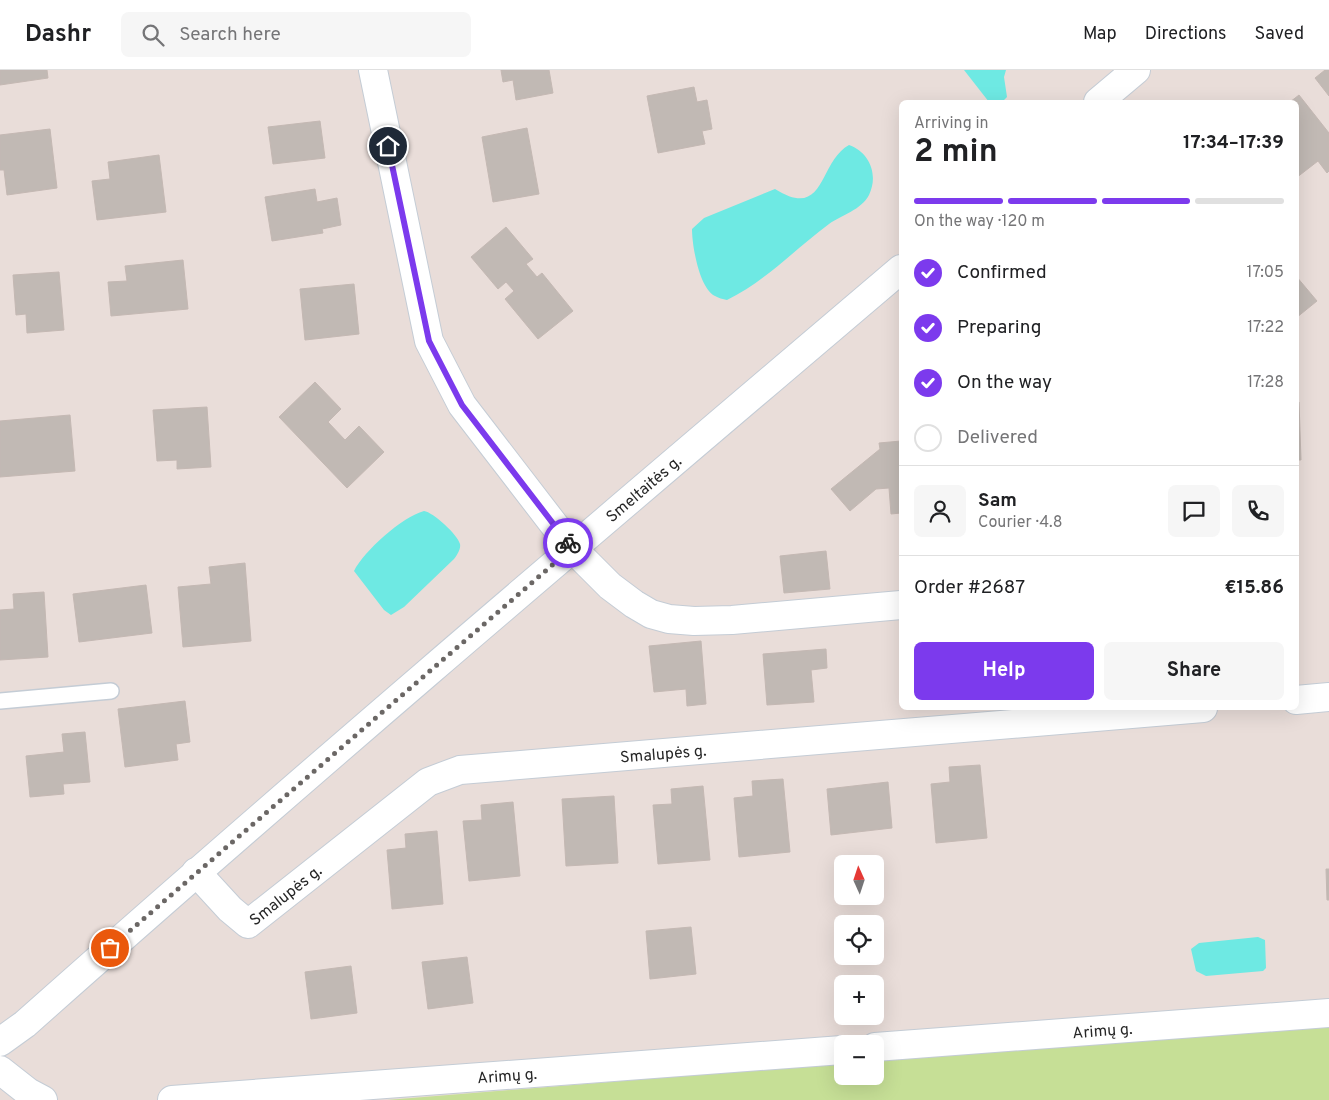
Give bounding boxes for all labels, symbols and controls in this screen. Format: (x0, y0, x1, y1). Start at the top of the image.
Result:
search box (121, 12, 471, 57)
text: Dashr (25, 20, 91, 50)
icon: search (139, 21, 167, 49)
text: Search here (179, 23, 281, 47)
text: Map (1083, 23, 1117, 46)
text: Directions (1145, 23, 1227, 46)
text: Saved (1255, 23, 1304, 46)
text: Arriving in (914, 114, 989, 134)
pin (367, 125, 409, 167)
text: 17:34–17:39 (1183, 131, 1284, 155)
icon: home (374, 132, 402, 160)
text: 2 min (914, 133, 998, 173)
text: On the way · 120 m (914, 212, 1045, 232)
icon: check (914, 259, 942, 287)
text: Confirmed (957, 261, 1047, 285)
text: 17:05 (1247, 263, 1284, 283)
icon: check (914, 314, 942, 342)
text: Preparing (957, 316, 1041, 340)
text: 17:22 (1247, 318, 1284, 338)
icon: check (914, 369, 942, 397)
text: On the way (957, 371, 1052, 395)
text: 17:28 (1247, 373, 1284, 393)
text: Delivered (957, 426, 1038, 450)
street label: Smeltaitės g. (603, 452, 686, 527)
button: person (914, 485, 966, 537)
button: chat (1168, 485, 1220, 537)
button: phone (1232, 485, 1284, 537)
text: Sam (978, 489, 1017, 513)
text: Courier · 4.8 (978, 513, 1062, 533)
courier (543, 518, 593, 568)
icon: bike (554, 529, 582, 557)
text: Order #2687 (914, 576, 1025, 600)
text: €15.86 (1224, 576, 1284, 600)
button: Help (914, 642, 1094, 700)
button: Share (1104, 642, 1284, 700)
street label: Smalupės g. (619, 741, 707, 769)
north arrow (834, 855, 884, 905)
map controls (834, 855, 884, 1085)
street label: Smalupės g. (246, 862, 327, 931)
button: locate (834, 915, 884, 965)
pin (89, 927, 131, 969)
icon: bag (96, 934, 124, 962)
button: + (834, 975, 884, 1025)
street label: Arimų g. (1072, 1020, 1133, 1044)
button: − (834, 1035, 884, 1085)
street label: Arimų g. (477, 1065, 538, 1089)

